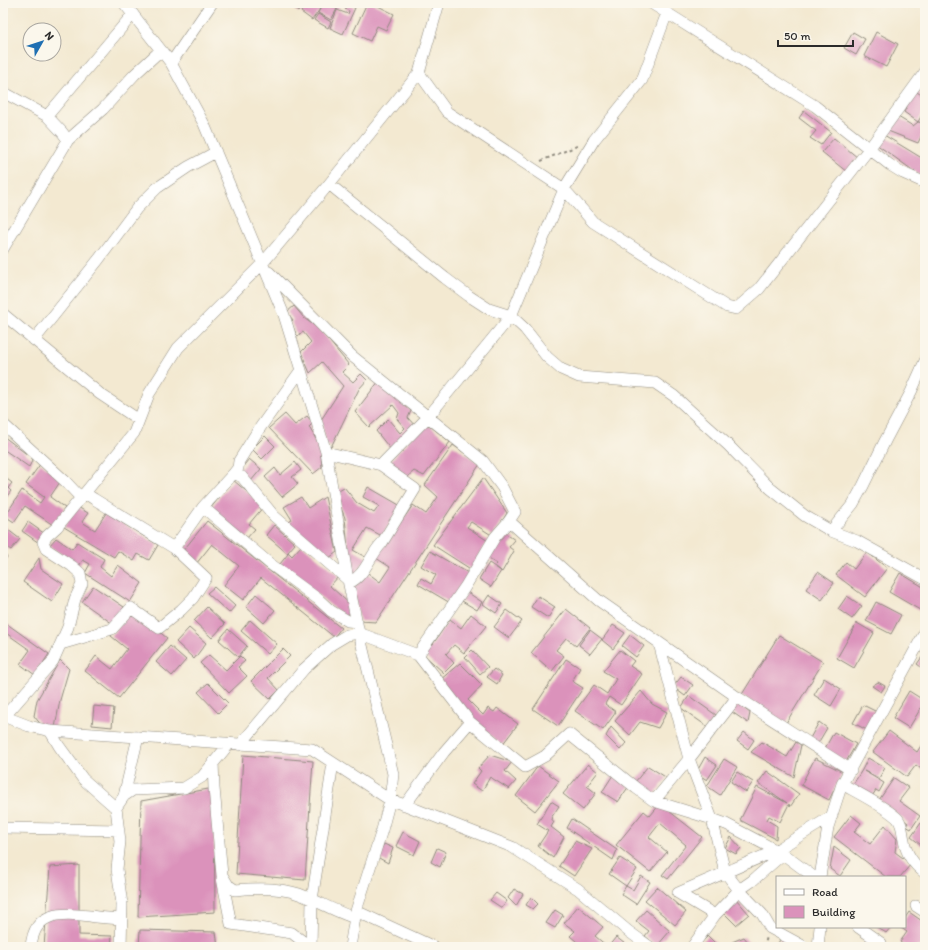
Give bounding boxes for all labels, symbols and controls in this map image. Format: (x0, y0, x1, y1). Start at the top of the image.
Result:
north arrow (22, 22, 62, 62)
scale bar (778, 22, 853, 48)
text: N (42, 29, 57, 43)
text: 50 m (784, 29, 810, 43)
legend (776, 876, 906, 928)
text: Road (812, 885, 838, 899)
text: Building (812, 905, 856, 919)

